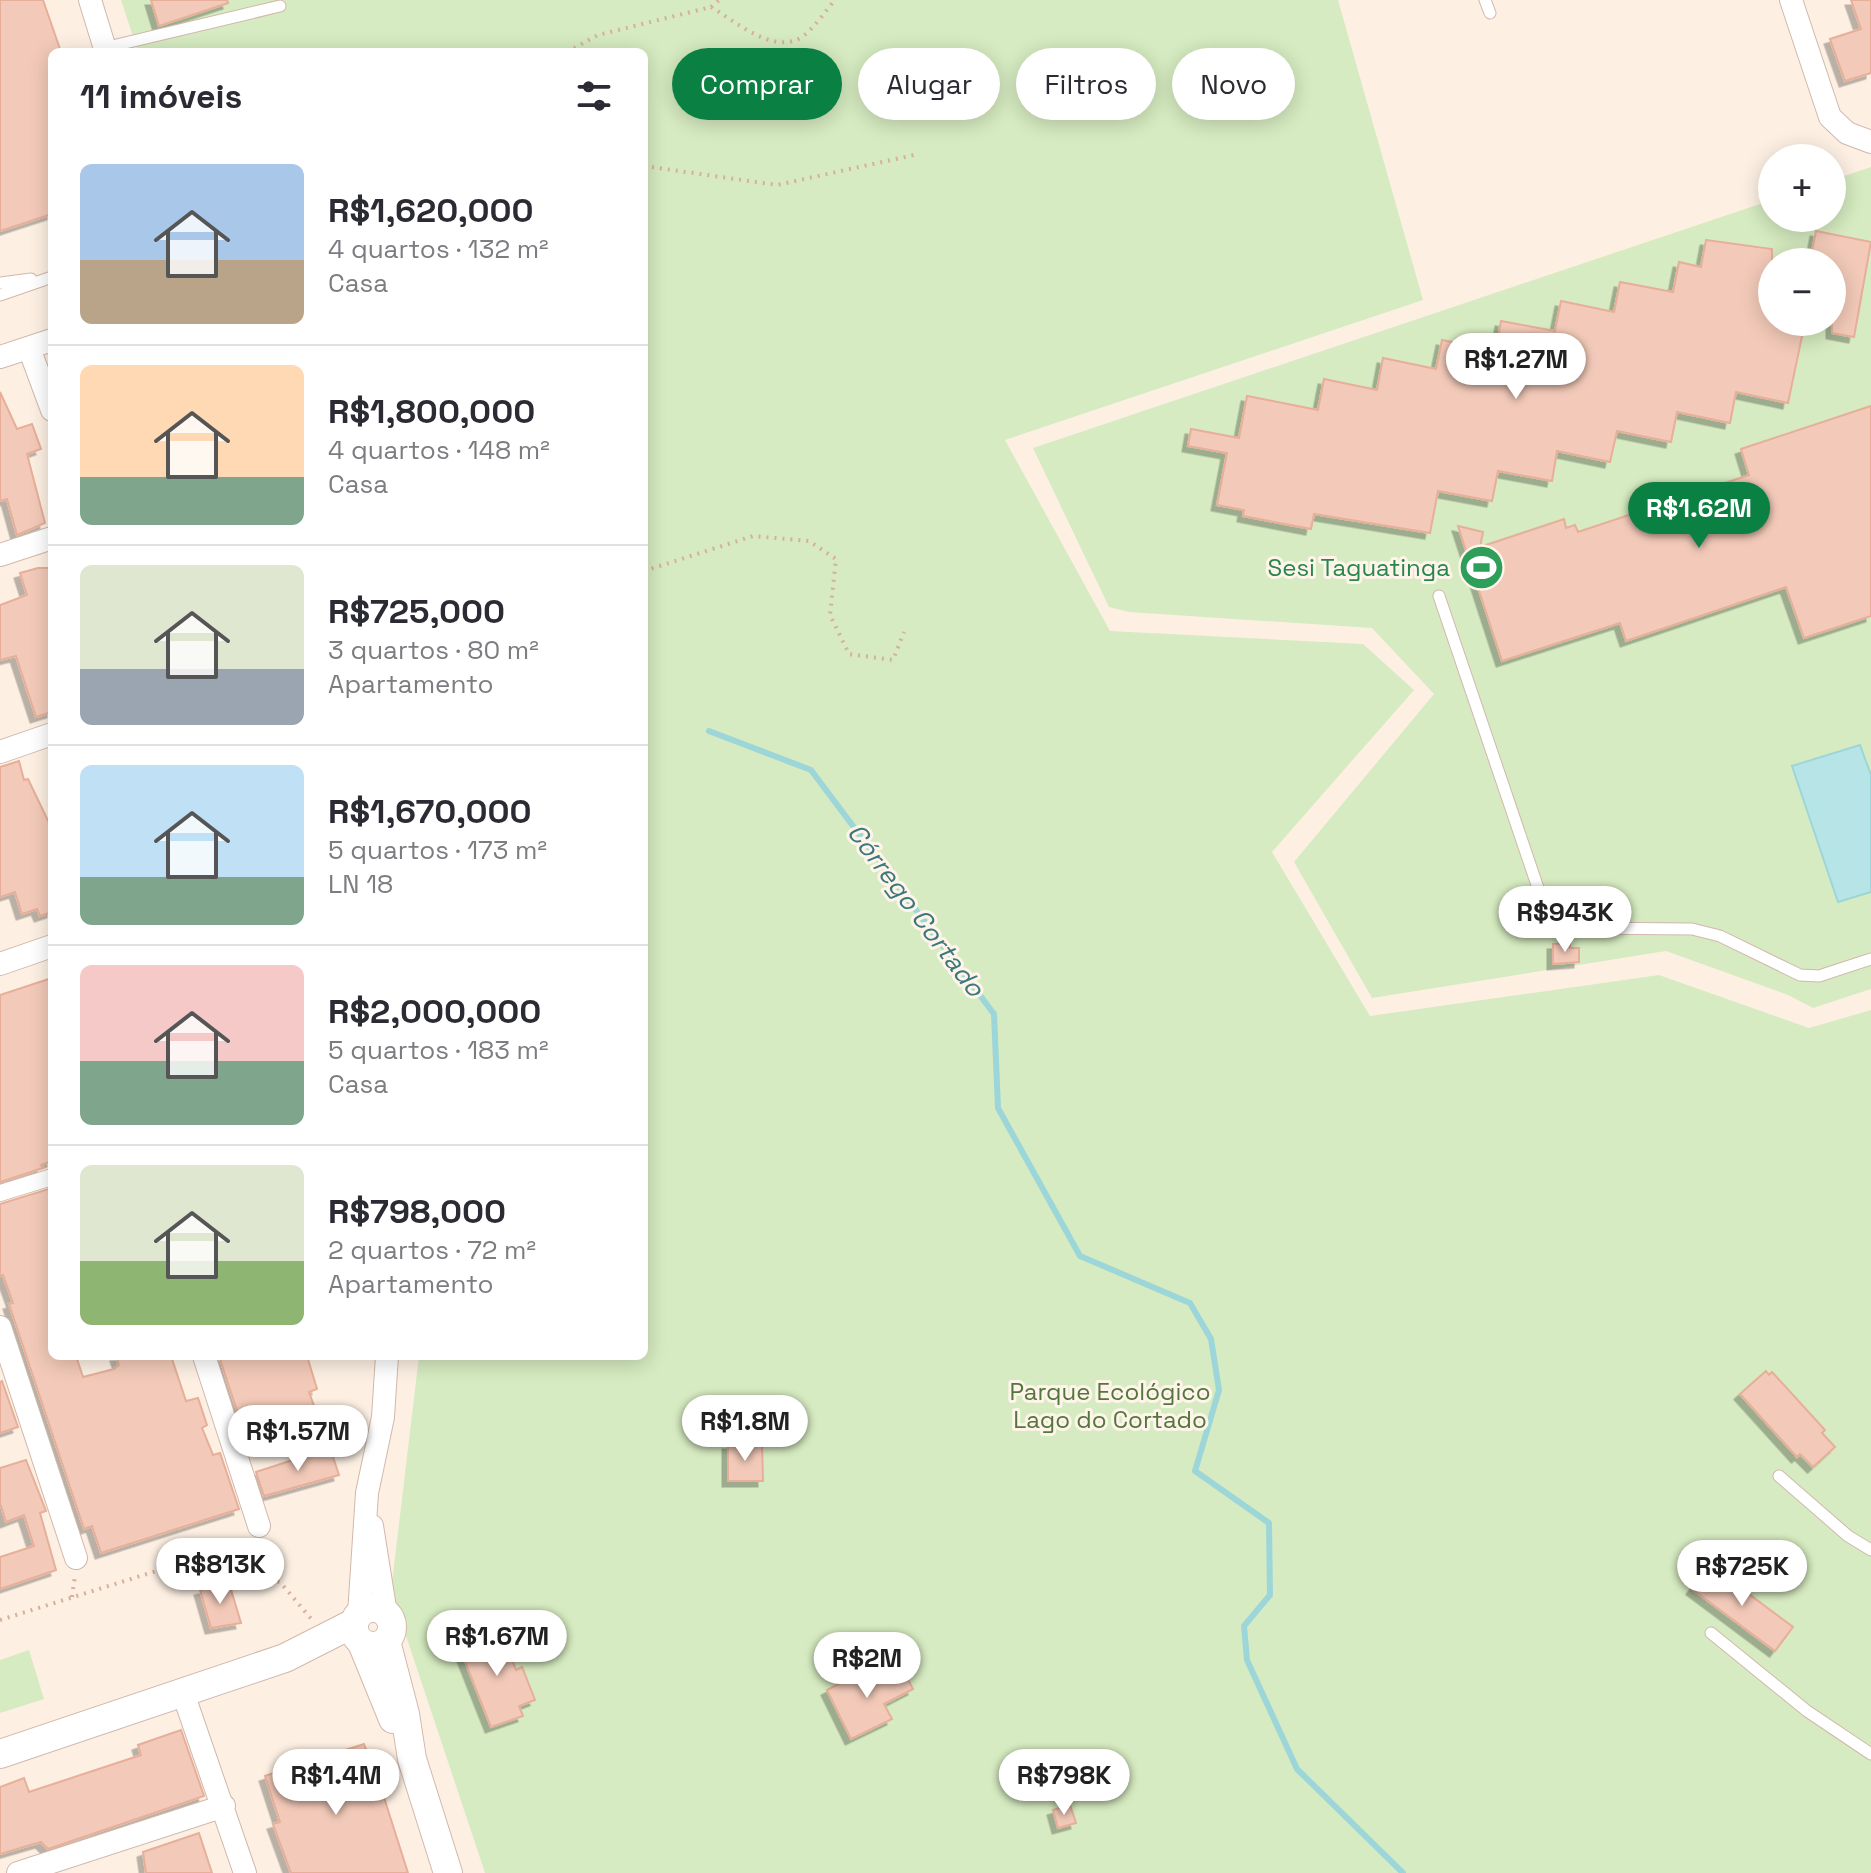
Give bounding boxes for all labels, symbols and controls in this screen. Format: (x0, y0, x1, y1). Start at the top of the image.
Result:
chip: Comprar (672, 48, 842, 120)
chip: Alugar (858, 48, 1000, 120)
chip: Filtros (1016, 48, 1156, 120)
chip: Novo (1172, 48, 1295, 120)
icon: filters (572, 74, 616, 118)
text: 11 imóveis (80, 75, 242, 118)
map controls (1758, 144, 1846, 336)
button: + (1758, 144, 1846, 232)
text: R$1,620,000 (328, 189, 534, 232)
icon: home (144, 196, 240, 292)
text: 4 quartos · 132 m² (328, 232, 549, 266)
button: − (1758, 248, 1846, 336)
text: Casa (328, 266, 388, 300)
pin: R$1.27M (1442, 333, 1590, 401)
text: R$1.27M (1464, 342, 1568, 376)
text: R$1,800,000 (328, 390, 535, 433)
icon: home (144, 397, 240, 493)
text: 4 quartos · 148 m² (328, 433, 550, 467)
text: Casa (328, 467, 388, 501)
pin: R$1.62M (1625, 482, 1773, 550)
text: R$1.62M (1646, 491, 1752, 525)
sports icon: Sesi Taguatinga (1457, 544, 1505, 592)
place label: Sesi Taguatinga (1268, 552, 1450, 583)
text: R$725,000 (328, 590, 505, 633)
icon: home (144, 597, 240, 693)
text: 3 quartos · 80 m² (328, 633, 539, 667)
text: Apartamento (328, 667, 494, 701)
text: R$1,670,000 (328, 790, 532, 833)
icon: home (144, 797, 240, 893)
water label: Córrego Cortado (840, 816, 993, 1004)
text: 5 quartos · 173 m² (328, 833, 547, 867)
text: LN 18 (328, 867, 393, 901)
pin: R$943K (1500, 886, 1630, 954)
text: R$943K (1517, 895, 1613, 929)
text: R$2,000,000 (328, 990, 541, 1033)
icon: home (144, 997, 240, 1093)
text: 5 quartos · 183 m² (328, 1033, 548, 1067)
text: Casa (328, 1067, 388, 1101)
text: R$798,000 (328, 1190, 506, 1233)
icon: home (144, 1197, 240, 1293)
text: 2 quartos · 72 m² (328, 1233, 536, 1267)
text: Apartamento (328, 1267, 494, 1301)
park label: Parque Ecológico Lago do Cortado (1010, 1376, 1210, 1435)
pin: R$1.8M (680, 1395, 810, 1463)
text: R$1.8M (700, 1404, 790, 1438)
pin: R$1.57M (224, 1405, 372, 1473)
text: R$1.57M (246, 1414, 350, 1448)
pin: R$813K (155, 1538, 285, 1606)
pin: R$725K (1677, 1540, 1807, 1608)
text: R$813K (174, 1547, 266, 1581)
text: R$725K (1695, 1549, 1789, 1583)
pin: R$1.67M (423, 1610, 571, 1678)
text: R$1.67M (445, 1619, 549, 1653)
pin: R$2M (820, 1632, 914, 1700)
text: R$2M (832, 1641, 902, 1675)
pin: R$1.4M (271, 1749, 401, 1817)
pin: R$798K (999, 1749, 1129, 1817)
text: R$1.4M (290, 1758, 382, 1792)
text: R$798K (1017, 1758, 1111, 1792)

